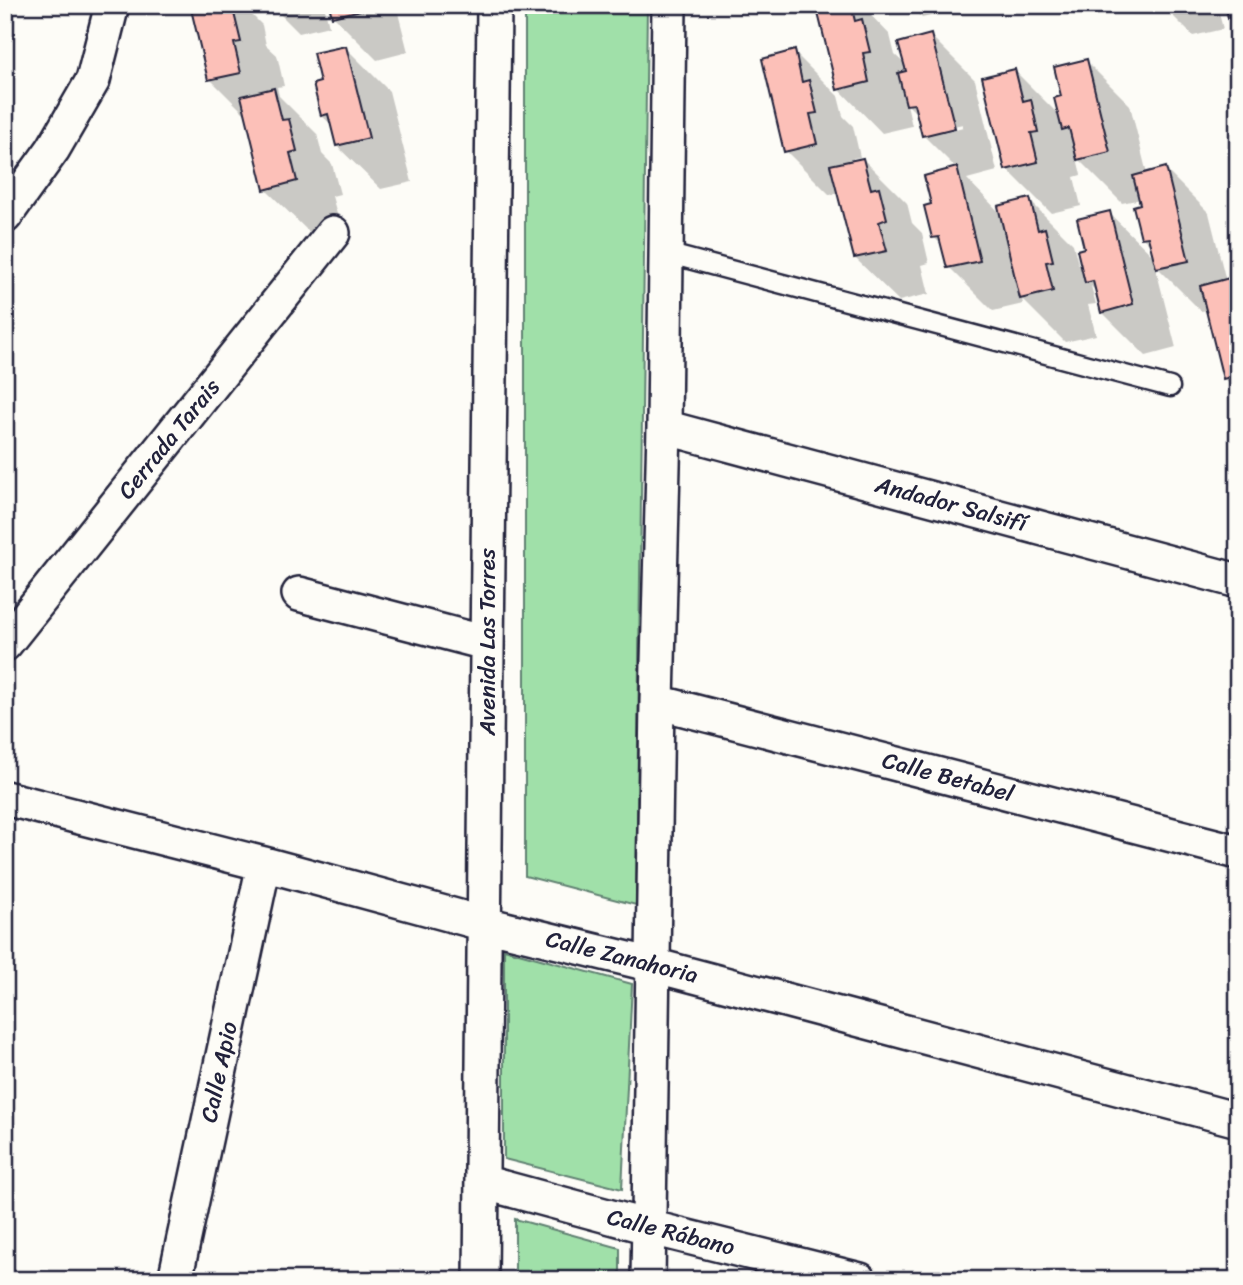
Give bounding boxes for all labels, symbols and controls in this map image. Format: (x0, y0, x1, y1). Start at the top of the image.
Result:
street label: Cerrada Tarais (107, 369, 231, 509)
street label: Andador Salsifí (870, 464, 1034, 545)
street label: Avenida Las Torres (467, 548, 508, 737)
street label: Calle Betabel (878, 740, 1019, 814)
street label: Calle Zanahoria (542, 918, 702, 996)
street label: Calle Apio (188, 1018, 250, 1126)
street label: Calle Rábano (603, 1196, 739, 1268)

